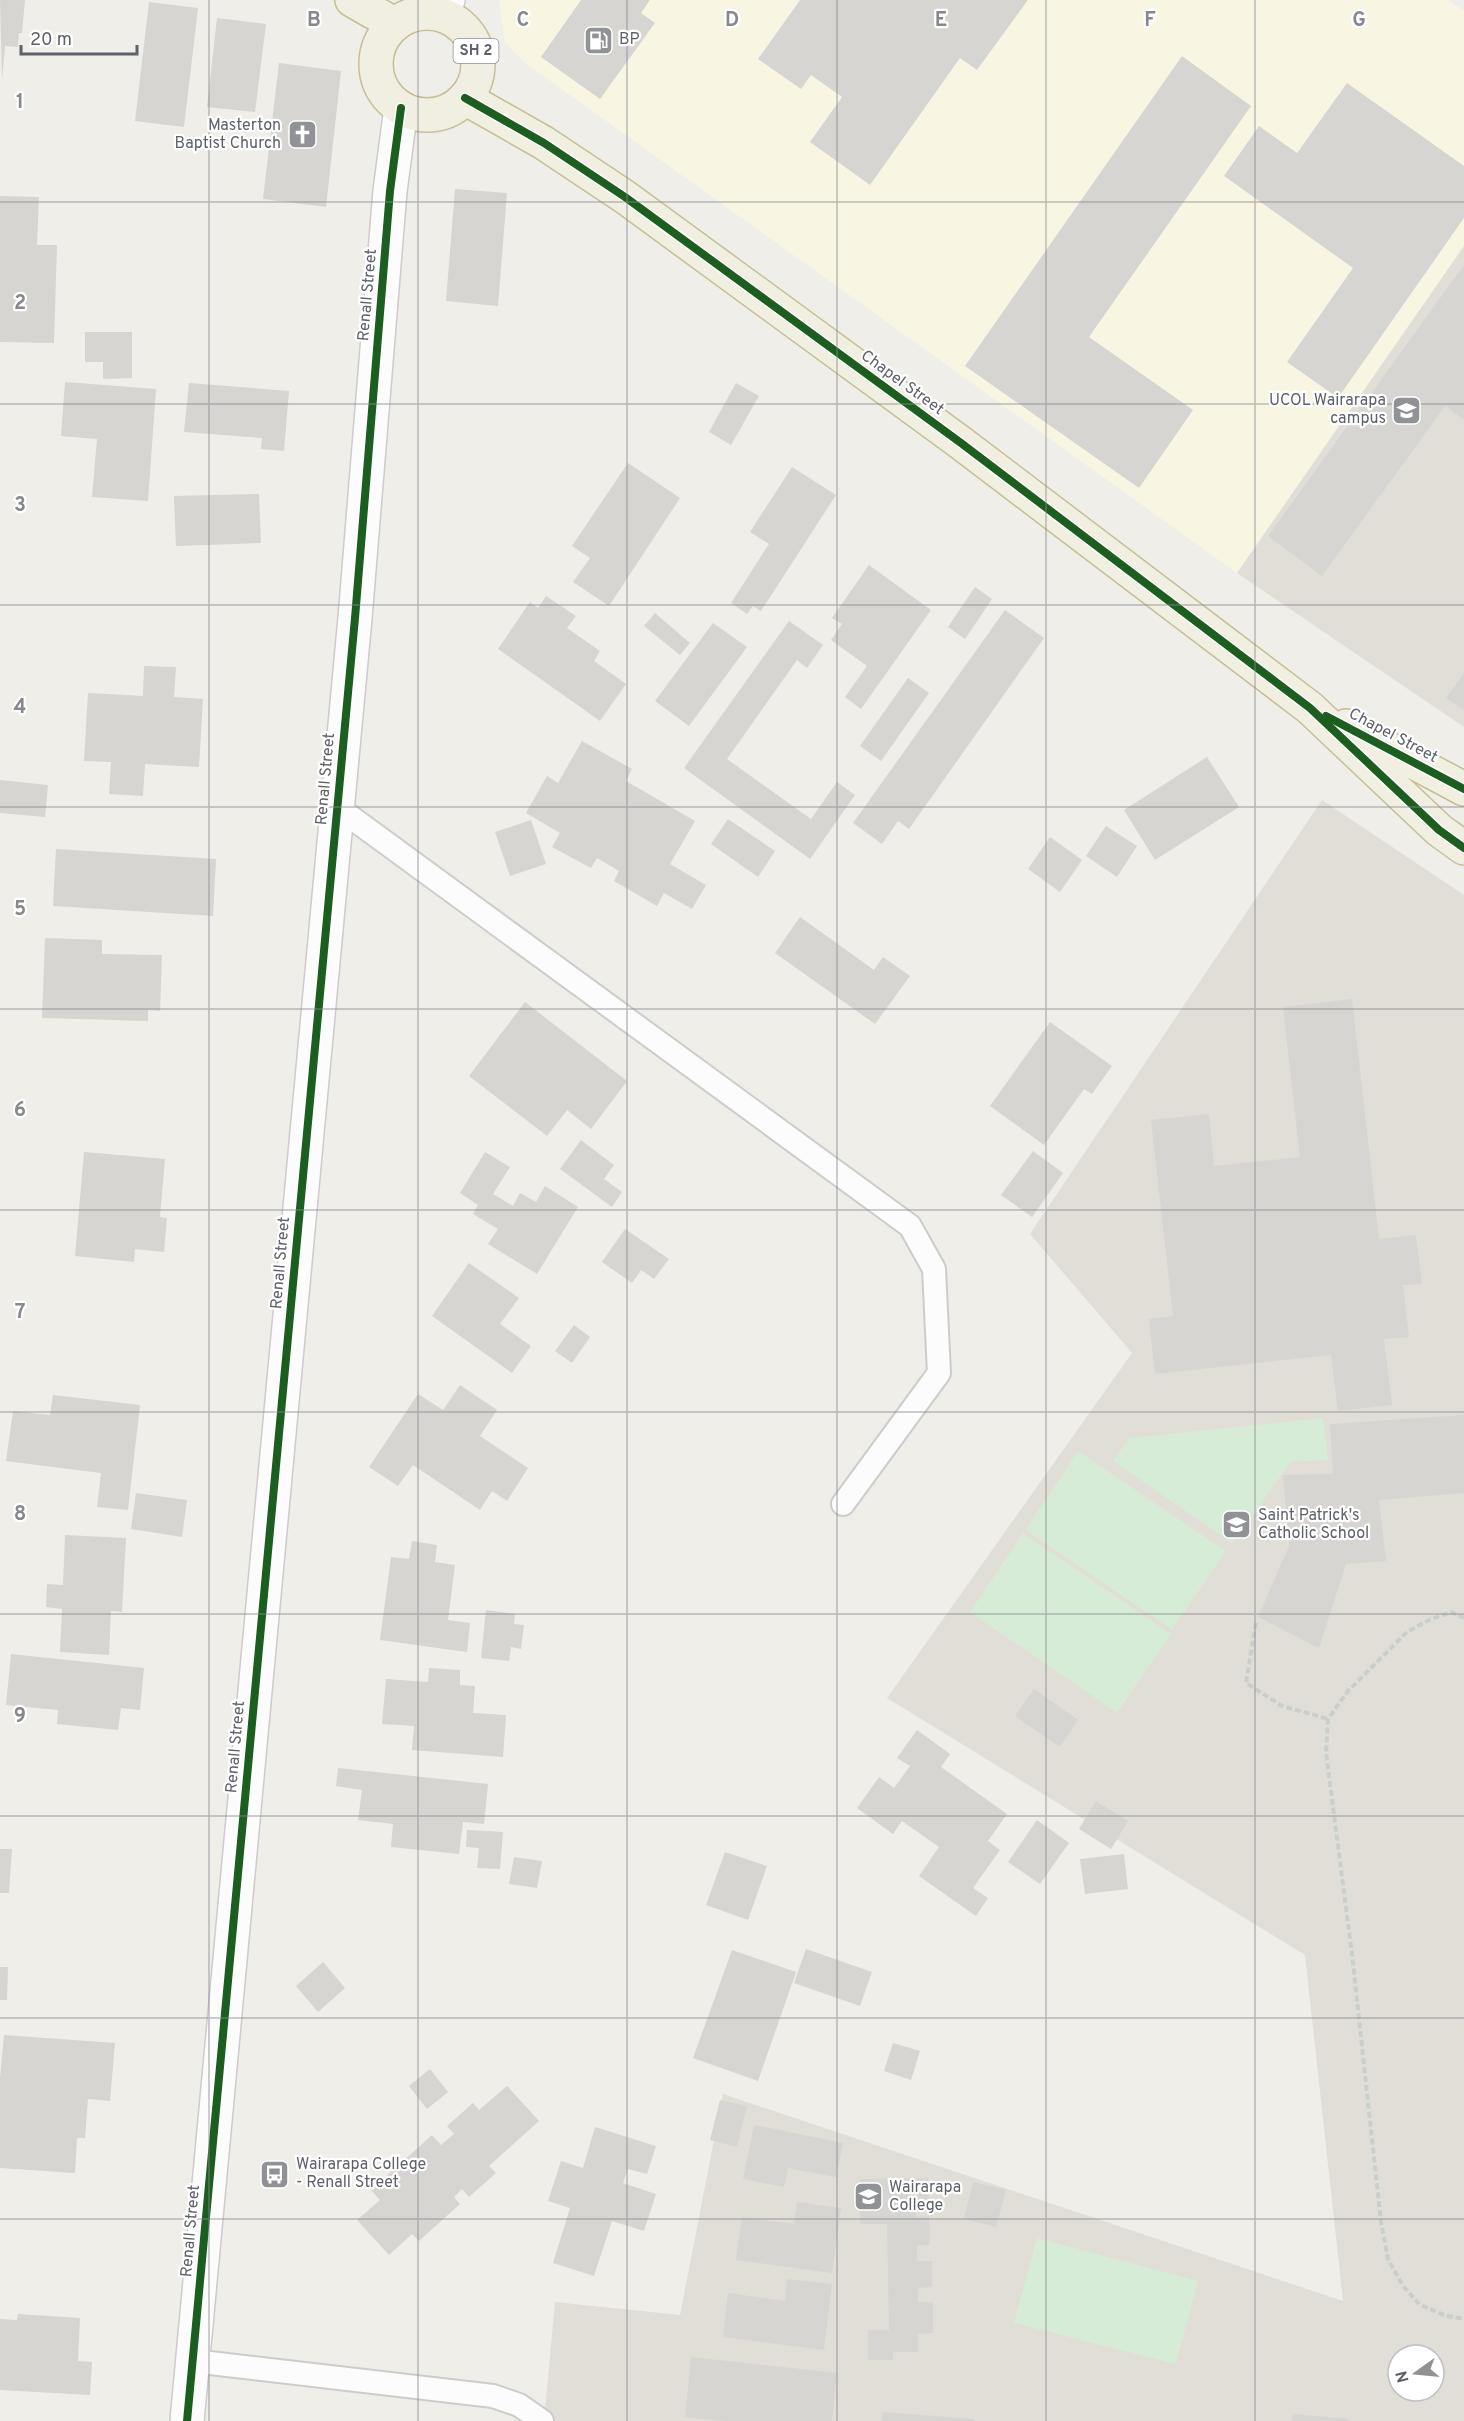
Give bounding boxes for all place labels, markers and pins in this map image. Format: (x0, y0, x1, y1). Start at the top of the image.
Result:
fuel station icon: BP (582, 24, 614, 56)
place label: BP (619, 30, 640, 50)
place label: Masterton Baptist Church (175, 116, 281, 154)
church icon: Masterton Baptist Church (286, 119, 318, 151)
place label: UCOL Wairarapa campus (1269, 391, 1386, 429)
school or university icon: UCOL Wairarapa campus (1391, 394, 1423, 426)
place label: Saint Patrick's Catholic School (1258, 1506, 1369, 1544)
school or university icon: Saint Patrick's Catholic School (1221, 1509, 1253, 1541)
place label: Wairarapa College - Renall Street (296, 2155, 426, 2193)
bus stop icon: Wairarapa College - Renall Street (259, 2158, 291, 2190)
place label: Wairarapa College (889, 2178, 961, 2216)
school or university icon: Wairarapa College (852, 2181, 884, 2213)

